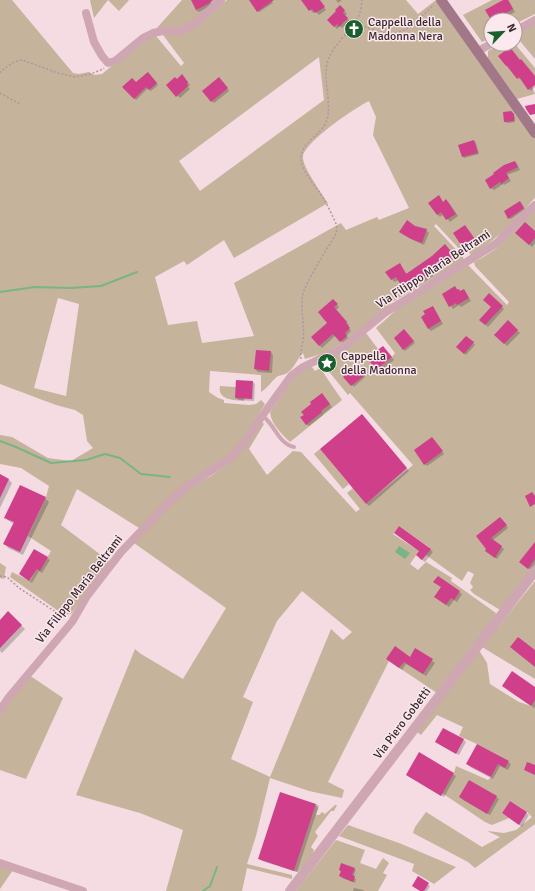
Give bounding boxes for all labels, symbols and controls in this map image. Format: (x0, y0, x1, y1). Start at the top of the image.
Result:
north arrow (483, 12, 523, 52)
place label: Cappella della Madonna Nera (368, 15, 443, 44)
church icon: Cappella della Madonna Nera (343, 18, 365, 40)
text: N (504, 22, 519, 34)
street label: Via Filippo Maria Beltrami (373, 227, 493, 312)
place label: Cappella della Madonna (341, 349, 417, 378)
place icon: Cappella della Madonna (316, 352, 338, 374)
street label: Via Filippo Maria Beltrami (33, 532, 126, 646)
street label: Via Piero Gobetti (371, 684, 434, 762)

